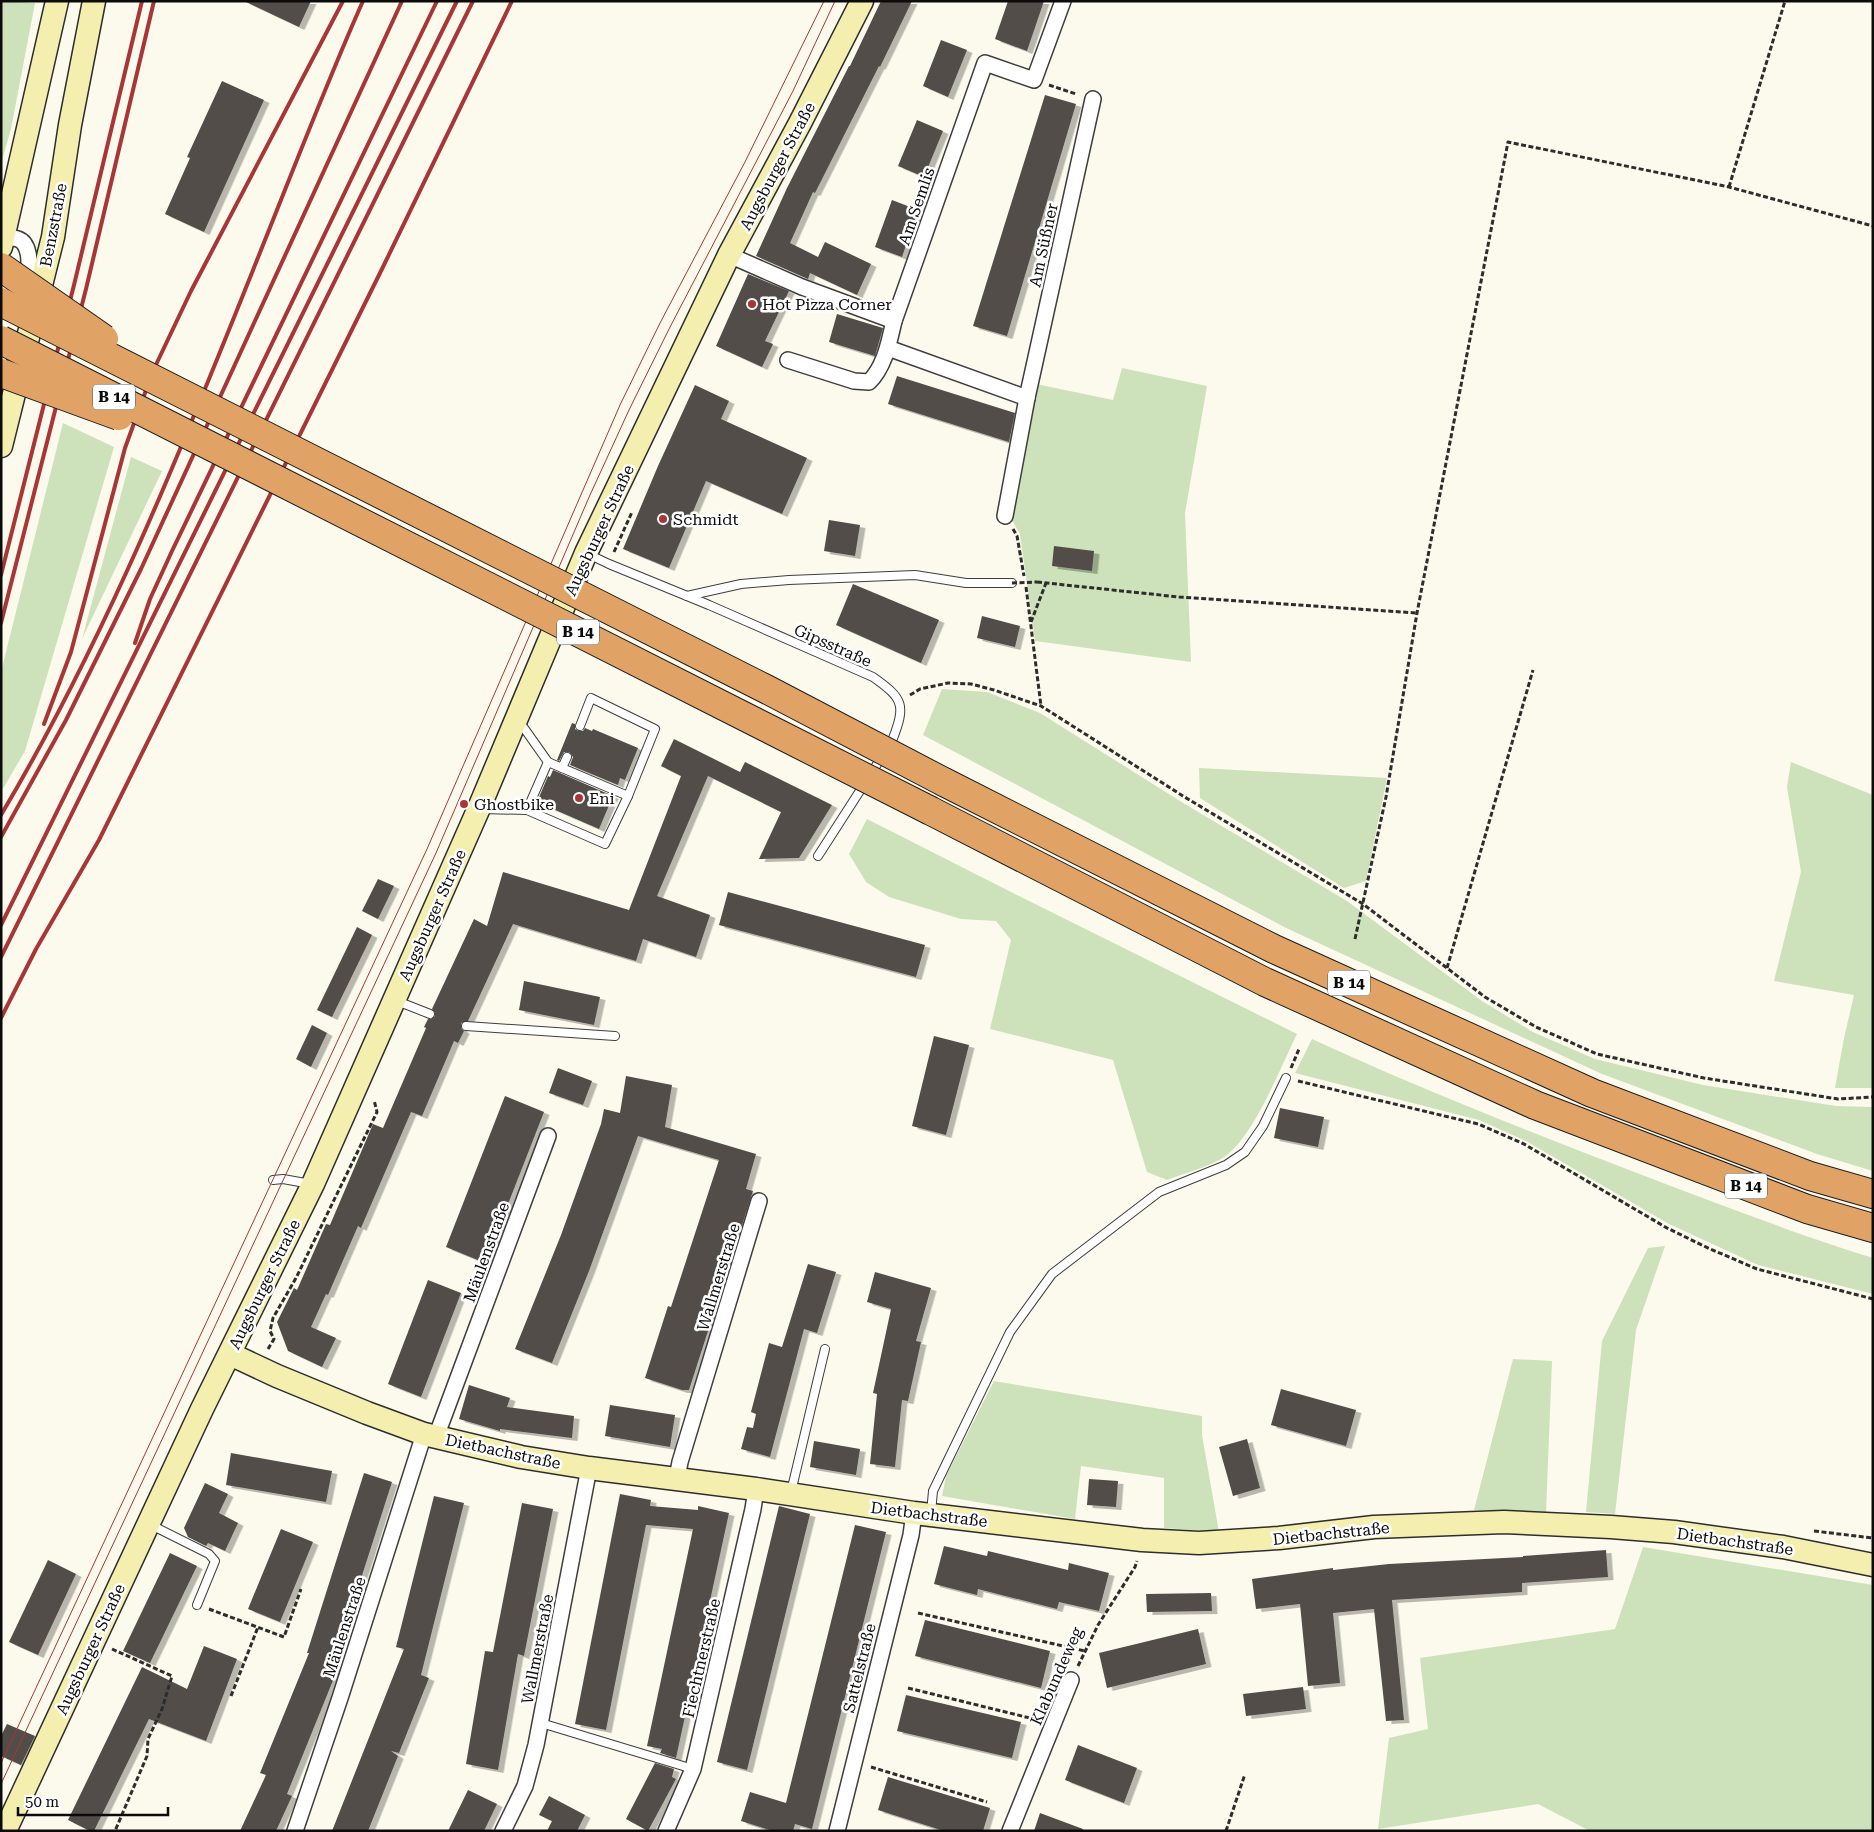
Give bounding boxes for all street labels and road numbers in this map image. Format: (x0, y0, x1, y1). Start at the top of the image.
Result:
street label: Augsburger Straße (736, 99, 819, 233)
street label: Am Semlis (894, 164, 939, 248)
street label: Benzstraße (36, 181, 71, 269)
street label: Am Süßner (1025, 201, 1062, 289)
road number: B 14 (93, 384, 135, 410)
street label: Augsburger Straße (561, 462, 638, 599)
road number: B 14 (557, 620, 599, 644)
street label: Gipsstraße (791, 620, 875, 671)
street label: Augsburger Straße (395, 846, 470, 984)
road number: B 14 (1328, 970, 1370, 996)
road number: B 14 (1725, 1174, 1767, 1198)
street label: Mäulenstraße (460, 1199, 513, 1305)
street label: Augsburger Straße (225, 1216, 304, 1352)
street label: Wallmerstraße (693, 1221, 744, 1333)
street label: Dietbachstraße (443, 1430, 563, 1473)
street label: Dietbachstraße (869, 1498, 989, 1531)
street label: Dietbachstraße (1272, 1518, 1391, 1549)
street label: Dietbachstraße (1675, 1524, 1795, 1559)
street label: Mäulenstraße (319, 1574, 370, 1680)
street label: Augsburger Straße (52, 1581, 129, 1718)
street label: Wallmerstraße (518, 1592, 557, 1706)
street label: Fiechtnerstraße (679, 1596, 725, 1720)
street label: Sattelstraße (839, 1621, 880, 1715)
street label: Klabundeweg (1026, 1623, 1087, 1728)

